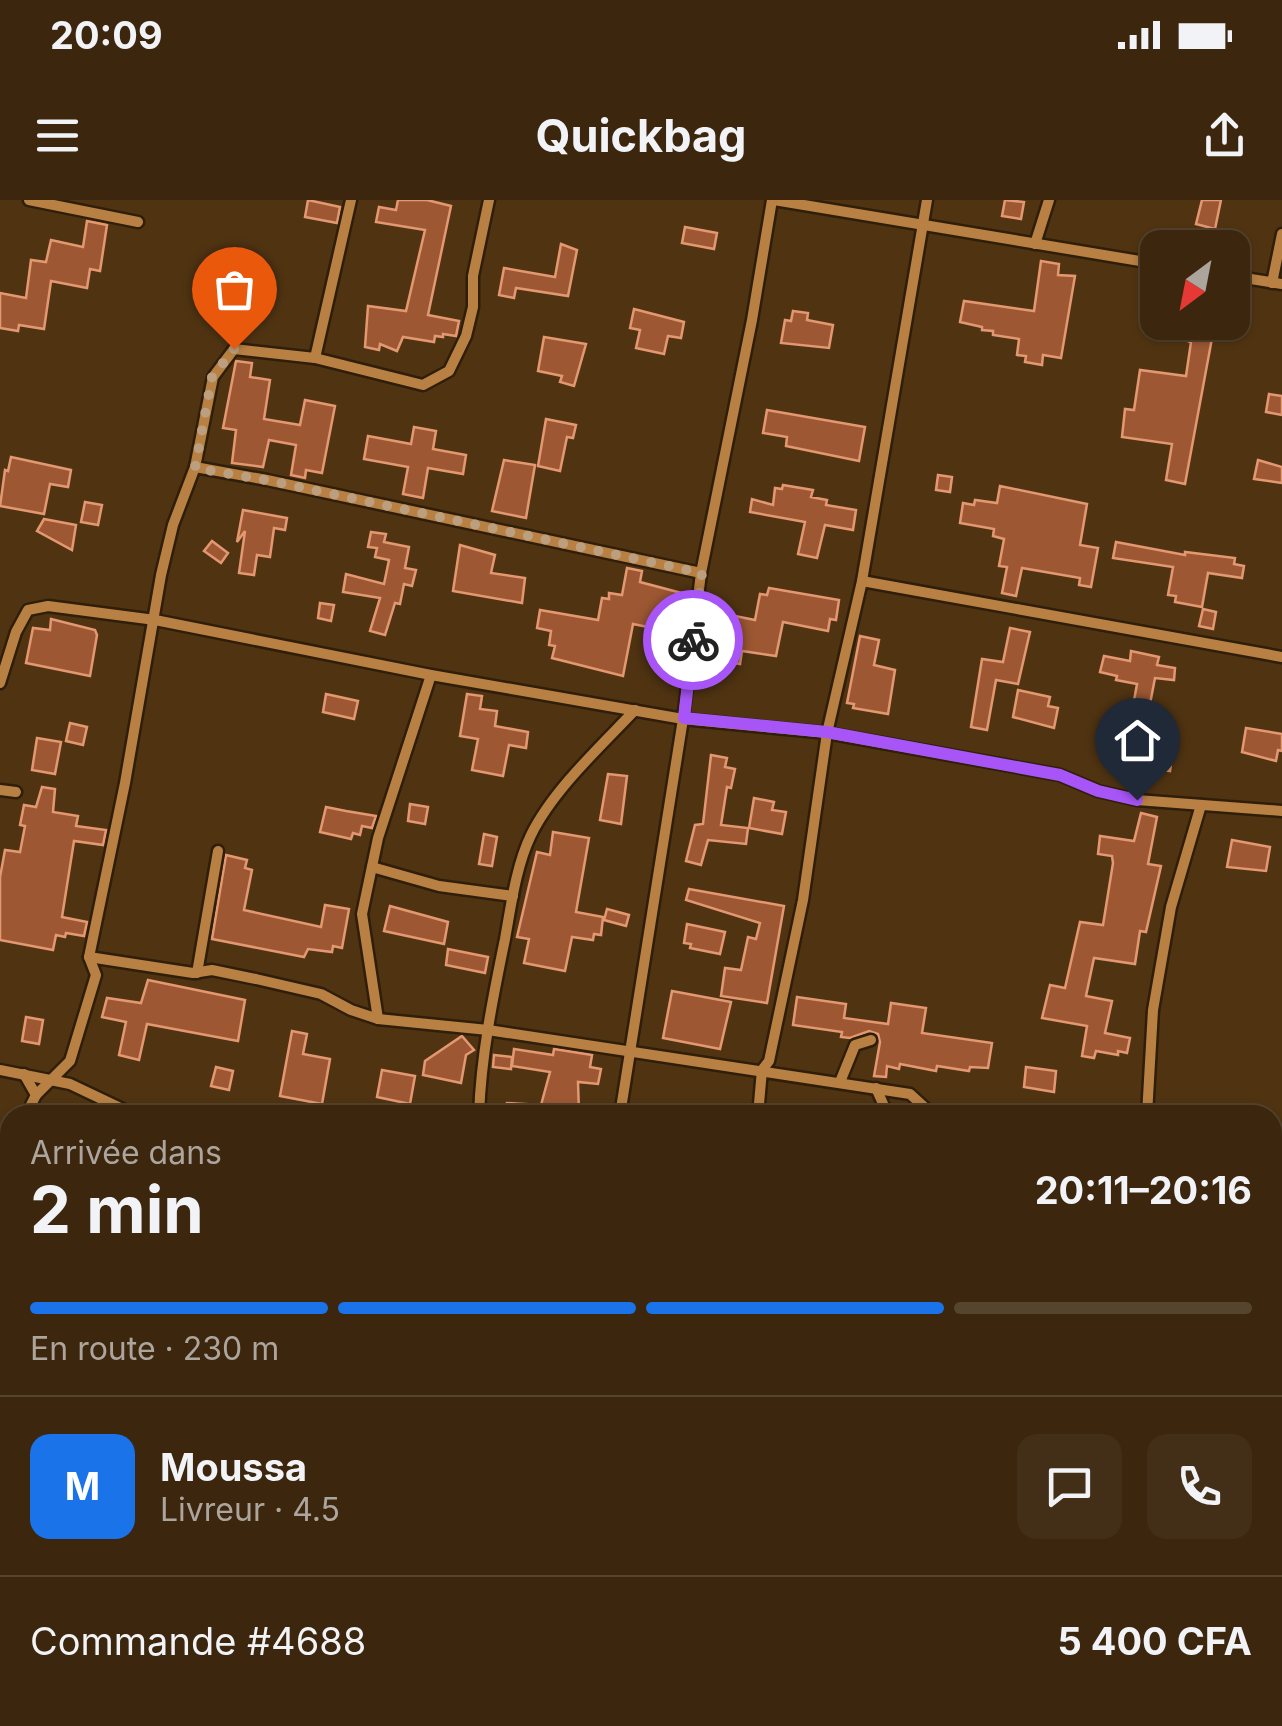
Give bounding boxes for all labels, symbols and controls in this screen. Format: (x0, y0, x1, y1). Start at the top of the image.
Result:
text: 20:09 (50, 12, 163, 58)
icon: menu (30, 108, 85, 163)
text: Quickbag (535, 108, 747, 163)
icon: share (1197, 108, 1252, 163)
north arrow (1140, 230, 1250, 340)
map controls (1140, 230, 1250, 340)
pin (192, 247, 277, 350)
icon: bag (207, 262, 262, 317)
courier (643, 590, 743, 690)
icon: bike (666, 613, 721, 668)
pin (1095, 698, 1180, 801)
icon: home (1110, 713, 1165, 768)
text: Arrivée dans (30, 1133, 222, 1172)
text: 20:11–20:16 (1035, 1167, 1252, 1213)
text: 2 min (30, 1170, 204, 1249)
text: En route · 230 m (30, 1329, 279, 1368)
button: chat (1017, 1434, 1122, 1539)
button: phone (1147, 1434, 1252, 1539)
text: Moussa (160, 1444, 307, 1490)
text: M (65, 1463, 100, 1509)
text: Livreur · 4.5 (160, 1490, 340, 1529)
text: Commande #4688 (30, 1618, 366, 1664)
text: 5 400 CFA (1057, 1618, 1252, 1664)

